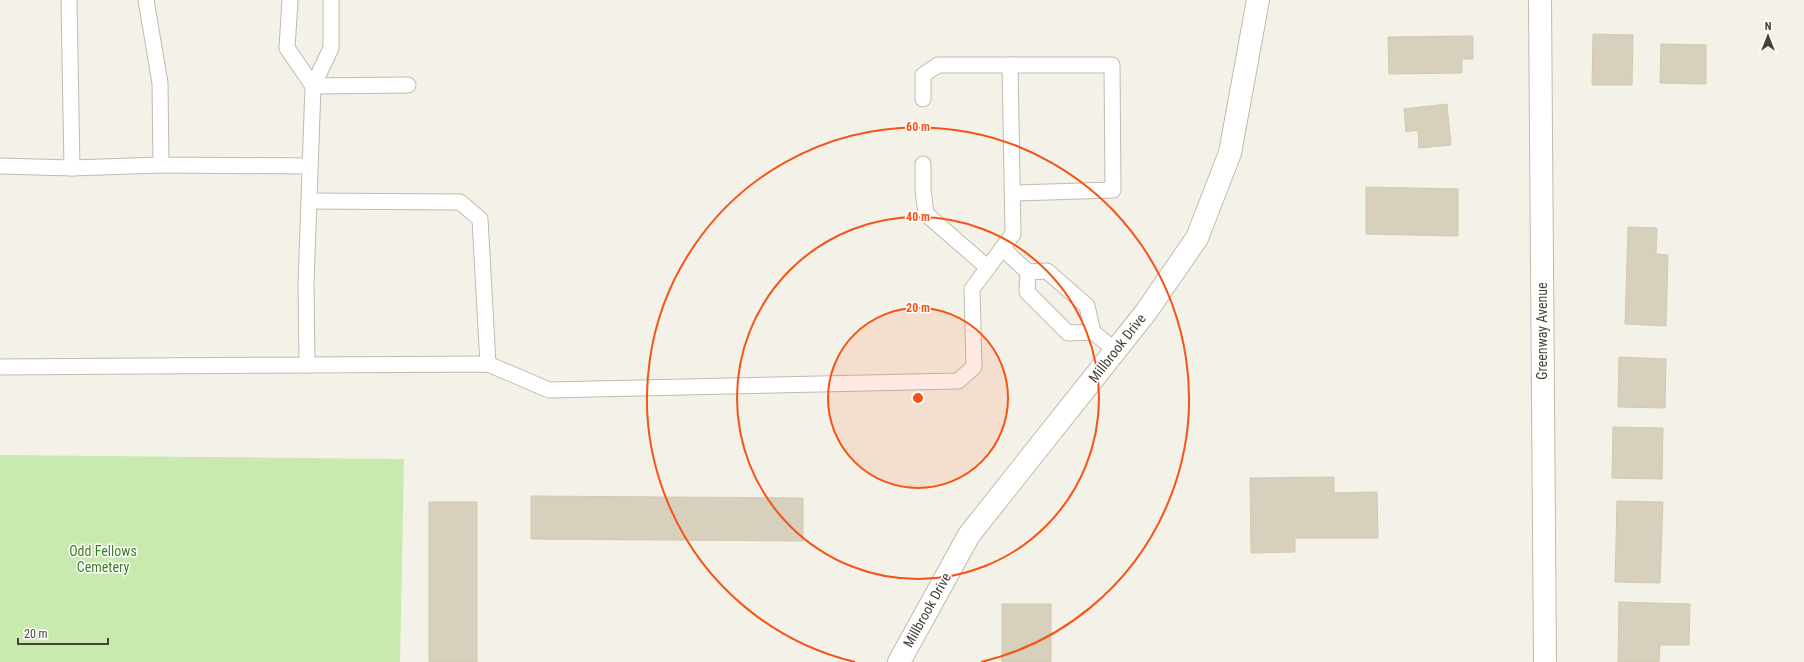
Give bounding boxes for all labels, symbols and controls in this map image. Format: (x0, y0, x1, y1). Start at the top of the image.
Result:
north arrow (1748, 16, 1788, 56)
text: N (1765, 20, 1772, 33)
text: 60 m (906, 120, 930, 134)
text: 40 m (906, 210, 930, 224)
street label: Greenway Avenue (1534, 282, 1550, 380)
text: 20 m (906, 301, 930, 315)
street label: Millbrook Drive (1085, 310, 1149, 386)
centre of rings (911, 391, 925, 405)
park label: Odd Fellows Cemetery (69, 543, 137, 575)
street label: Millbrook Drive (900, 570, 954, 650)
scale bar (18, 620, 108, 646)
text: 20 m (24, 627, 48, 641)

